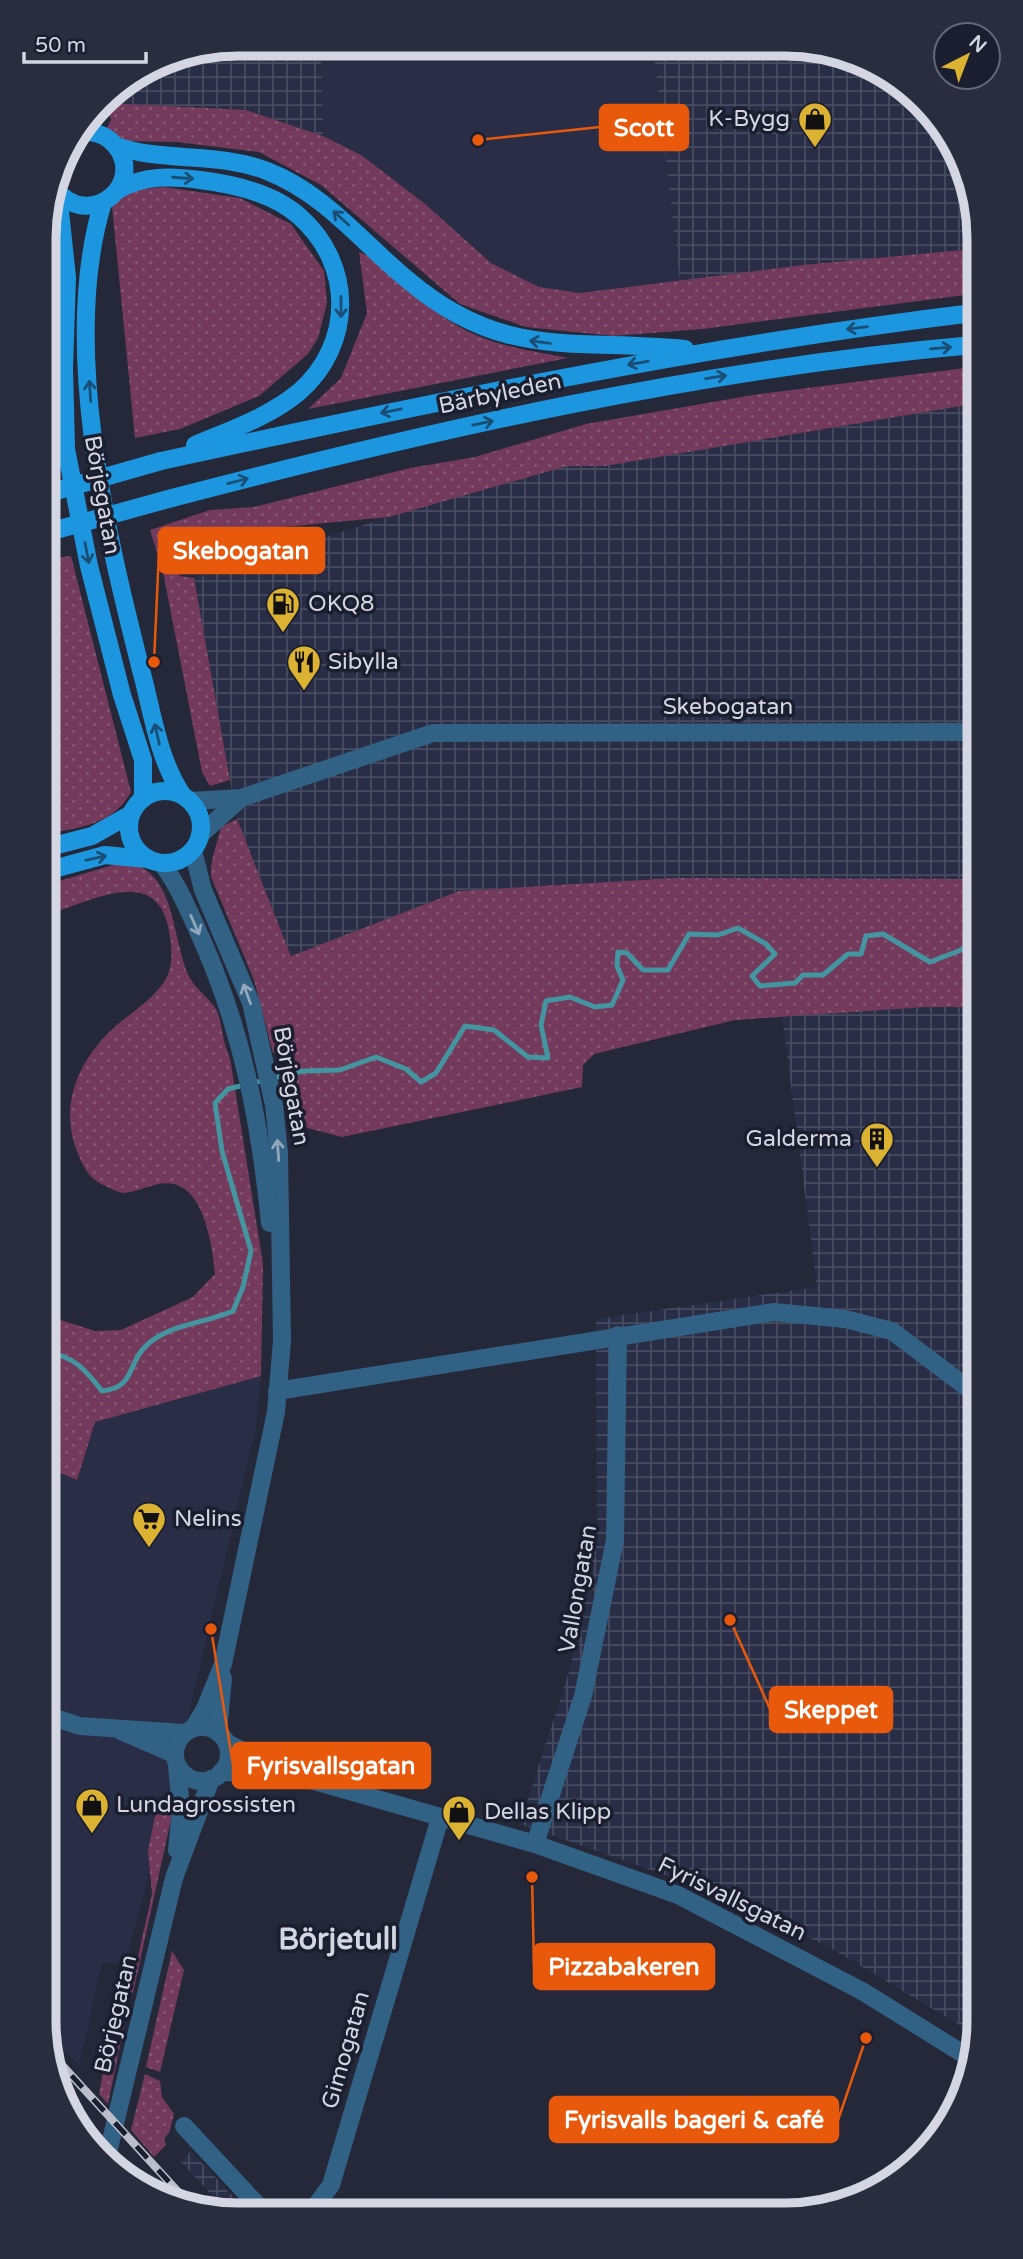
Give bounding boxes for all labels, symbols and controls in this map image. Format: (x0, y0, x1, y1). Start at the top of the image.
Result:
scale bar (24, 21, 147, 65)
north arrow (932, 21, 1002, 91)
text: N (965, 31, 991, 57)
text: 50 m (35, 33, 86, 58)
shop icon: K-Bygg (796, 100, 834, 149)
callout: Scott (600, 105, 688, 150)
place label: K-Bygg (708, 105, 790, 133)
text: Scott (614, 114, 675, 143)
one-way arrow (171, 172, 194, 185)
one-way arrow (332, 210, 350, 226)
one-way arrow (334, 295, 348, 318)
one-way arrow (846, 321, 868, 334)
one-way arrow (529, 335, 552, 348)
one-way arrow (929, 341, 952, 354)
one-way arrow (627, 357, 650, 370)
street label: Bärbyleden (436, 367, 564, 421)
one-way arrow (704, 370, 727, 383)
one-way arrow (83, 380, 96, 403)
one-way arrow (380, 405, 403, 419)
one-way arrow (471, 415, 494, 429)
street label: Börjegatan (78, 433, 126, 557)
one-way arrow (226, 474, 249, 487)
callout: Skebogatan (159, 528, 324, 573)
text: Skebogatan (173, 537, 309, 566)
one-way arrow (80, 541, 94, 564)
fuel station icon: OKQ8 (264, 585, 302, 634)
place label: OKQ8 (308, 590, 375, 618)
restaurant icon: Sibylla (285, 643, 323, 692)
place label: Sibylla (328, 648, 399, 676)
street label: Skebogatan (663, 693, 793, 721)
one-way arrow (150, 723, 164, 746)
one-way arrow (84, 851, 107, 864)
one-way arrow (189, 913, 202, 935)
one-way arrow (240, 984, 252, 1006)
street label: Börjegatan (267, 1024, 315, 1148)
building icon: Galderma (858, 1120, 896, 1169)
place label: Galderma (746, 1125, 852, 1153)
one-way arrow (271, 1139, 284, 1162)
supermarket icon: Nelins (130, 1500, 168, 1549)
place label: Nelins (174, 1505, 242, 1533)
street label: Vallongatan (553, 1523, 603, 1655)
callout: Skeppet (770, 1687, 892, 1732)
text: Skeppet (784, 1696, 879, 1725)
callout: Fyrisvallsgatan (233, 1743, 430, 1788)
text: Fyrisvallsgatan (247, 1752, 415, 1781)
shop icon: Lundagrossisten (73, 1786, 111, 1835)
place label: Lundagrossisten (116, 1791, 296, 1819)
shop icon: Dellas Klipp (440, 1793, 478, 1842)
place label: Dellas Klipp (484, 1798, 611, 1826)
street label: Fyrisvallsgatan (653, 1851, 811, 1947)
district label: Börjetull (278, 1921, 398, 1958)
callout: Pizzabakeren (534, 1944, 714, 1989)
street label: Börjegatan (89, 1952, 143, 2076)
text: Pizzabakeren (548, 1953, 700, 1982)
street label: Gimogatan (316, 1988, 376, 2112)
callout: Fyrisvalls bageri & café (550, 2097, 838, 2142)
text: Fyrisvalls bageri & café (564, 2106, 824, 2135)

